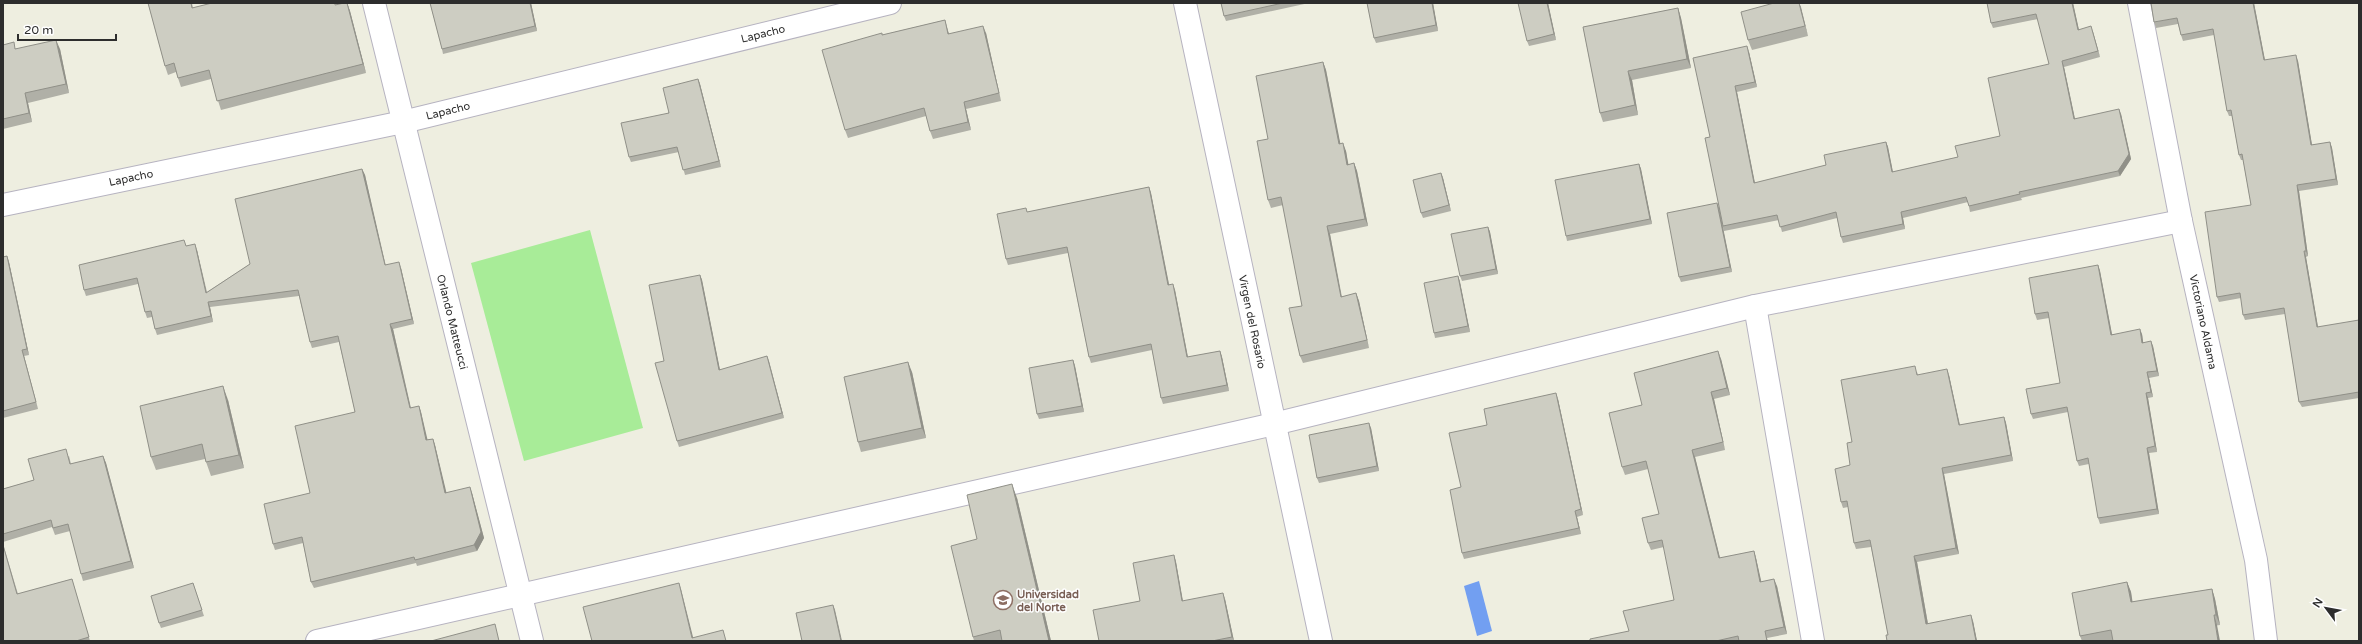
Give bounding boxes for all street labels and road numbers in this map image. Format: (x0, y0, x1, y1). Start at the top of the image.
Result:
street label: Lapacho (740, 22, 787, 46)
street label: Lapacho (425, 99, 472, 123)
street label: Lapacho (108, 167, 155, 189)
street label: Orlando Matteucci (434, 273, 470, 371)
street label: Victoriano Aldama (2187, 273, 2219, 371)
street label: Virgen del Rosario (1236, 274, 1268, 370)

